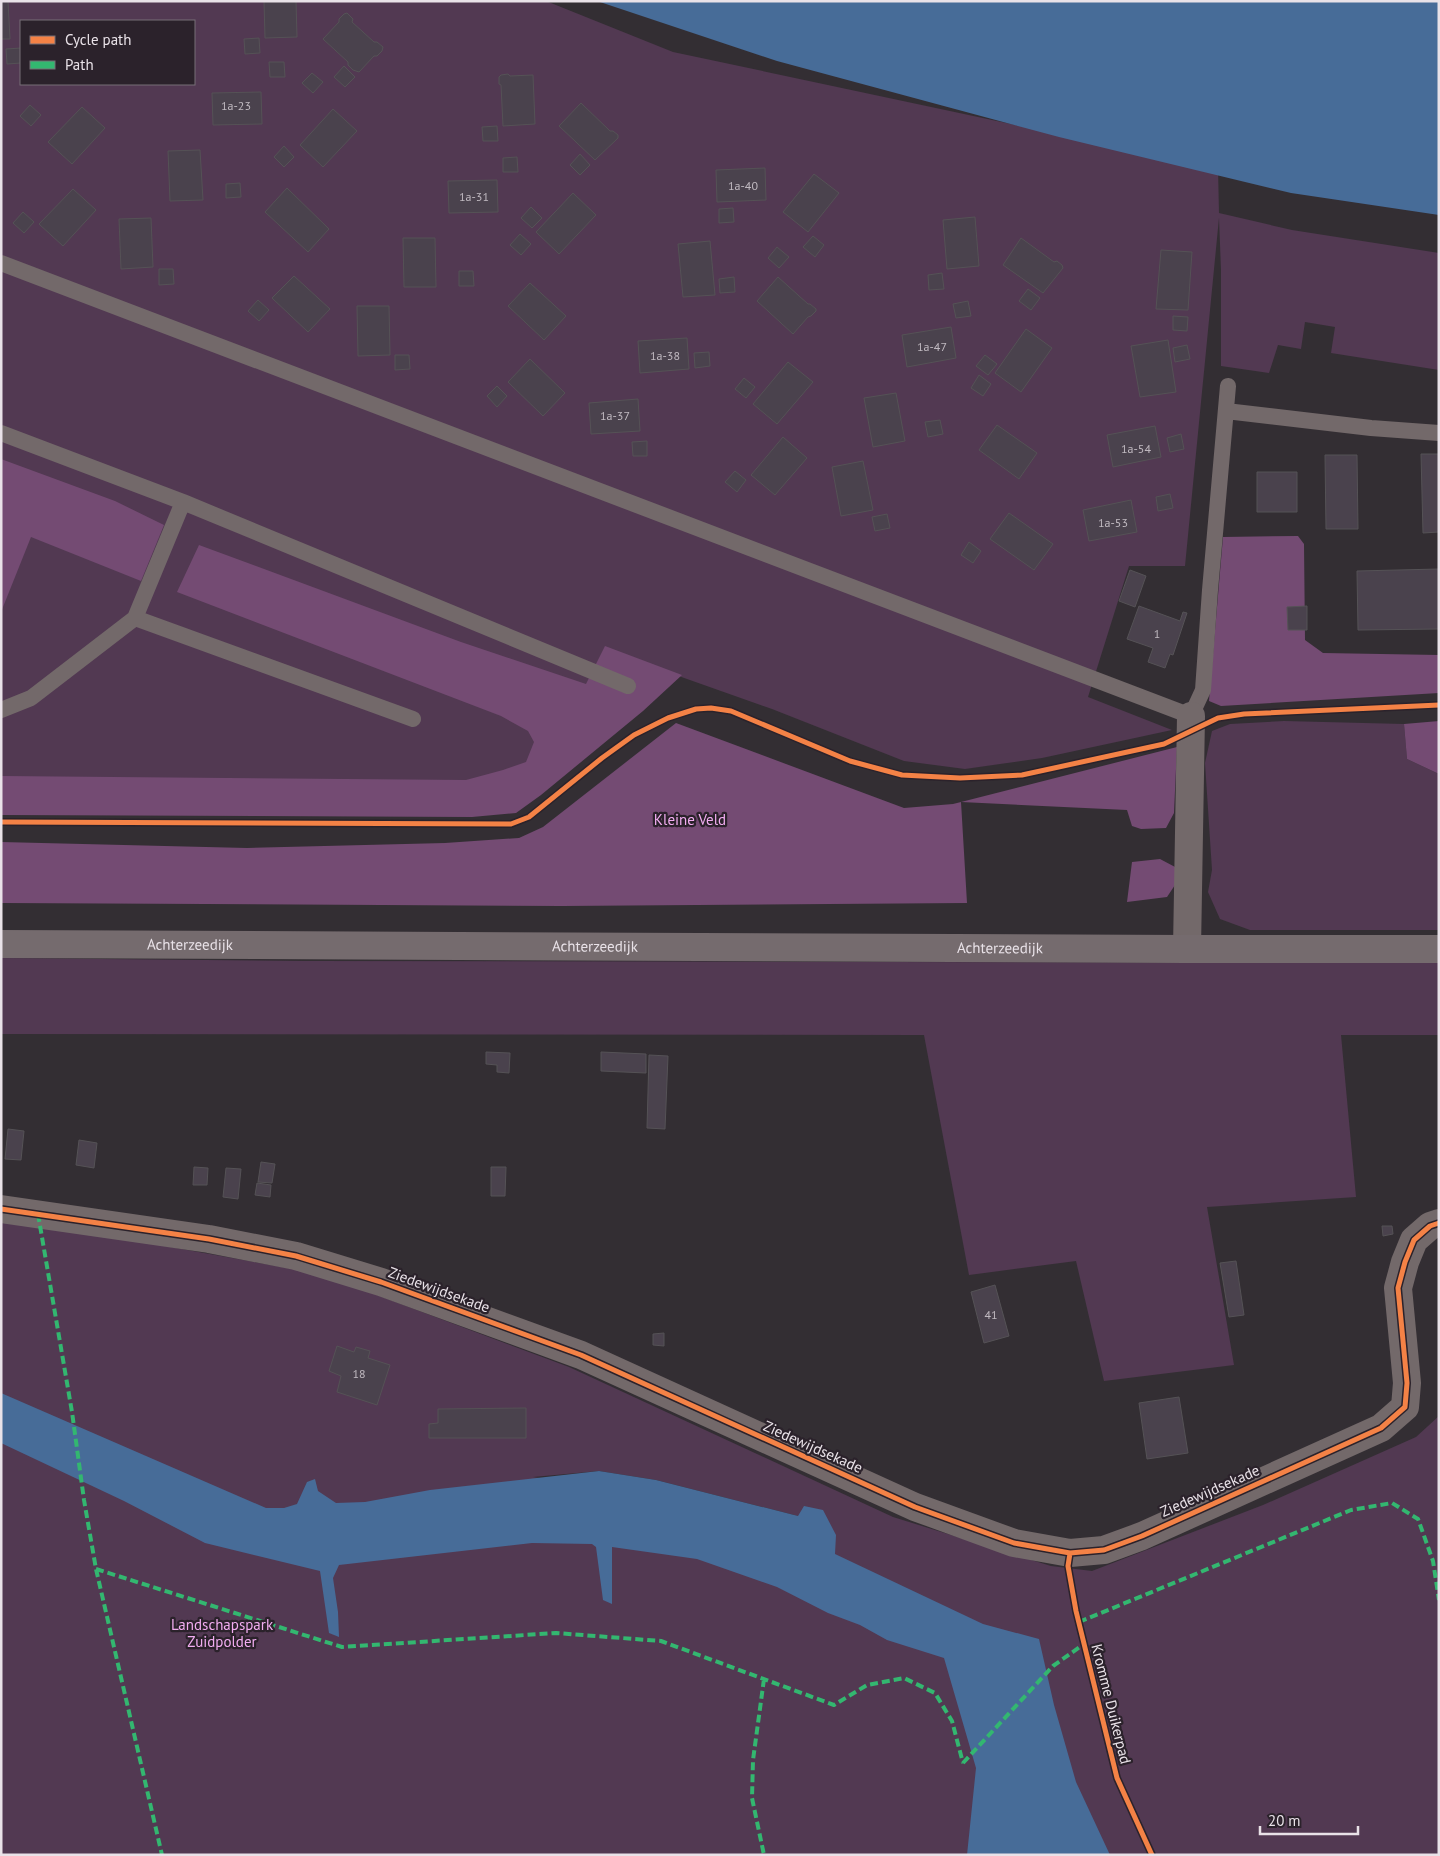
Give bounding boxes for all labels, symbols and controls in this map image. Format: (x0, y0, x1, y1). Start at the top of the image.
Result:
legend (20, 20, 195, 85)
text: Cycle path (65, 30, 131, 49)
text: Path (65, 55, 94, 74)
house number: 1a-23 (221, 98, 251, 113)
house number: 1a-40 (728, 178, 758, 193)
house number: 1a-31 (459, 189, 489, 204)
house number: 1a-47 (917, 339, 947, 354)
house number: 1a-38 (650, 348, 680, 363)
house number: 1a-37 (600, 408, 630, 423)
house number: 1a-54 (1121, 441, 1151, 456)
house number: 1a-53 (1098, 515, 1128, 530)
house number: 1 (1154, 626, 1160, 641)
park label: Kleine Veld (654, 810, 726, 829)
street label: Achterzeedijk (147, 935, 234, 954)
street label: Achterzeedijk (552, 936, 639, 956)
street label: Achterzeedijk (957, 938, 1044, 957)
street label: Ziedewijdsekade (386, 1262, 493, 1317)
house number: 41 (984, 1307, 998, 1322)
house number: 18 (352, 1366, 366, 1381)
street label: Ziedewijdsekade (761, 1416, 866, 1477)
street label: Ziedewijdsekade (1157, 1460, 1262, 1521)
park label: Landschapspark Zuidpolder (171, 1615, 274, 1651)
street label: Kromme Duikerpad (1087, 1642, 1136, 1766)
scale bar (1260, 1804, 1358, 1836)
text: 20 m (1268, 1811, 1301, 1830)

